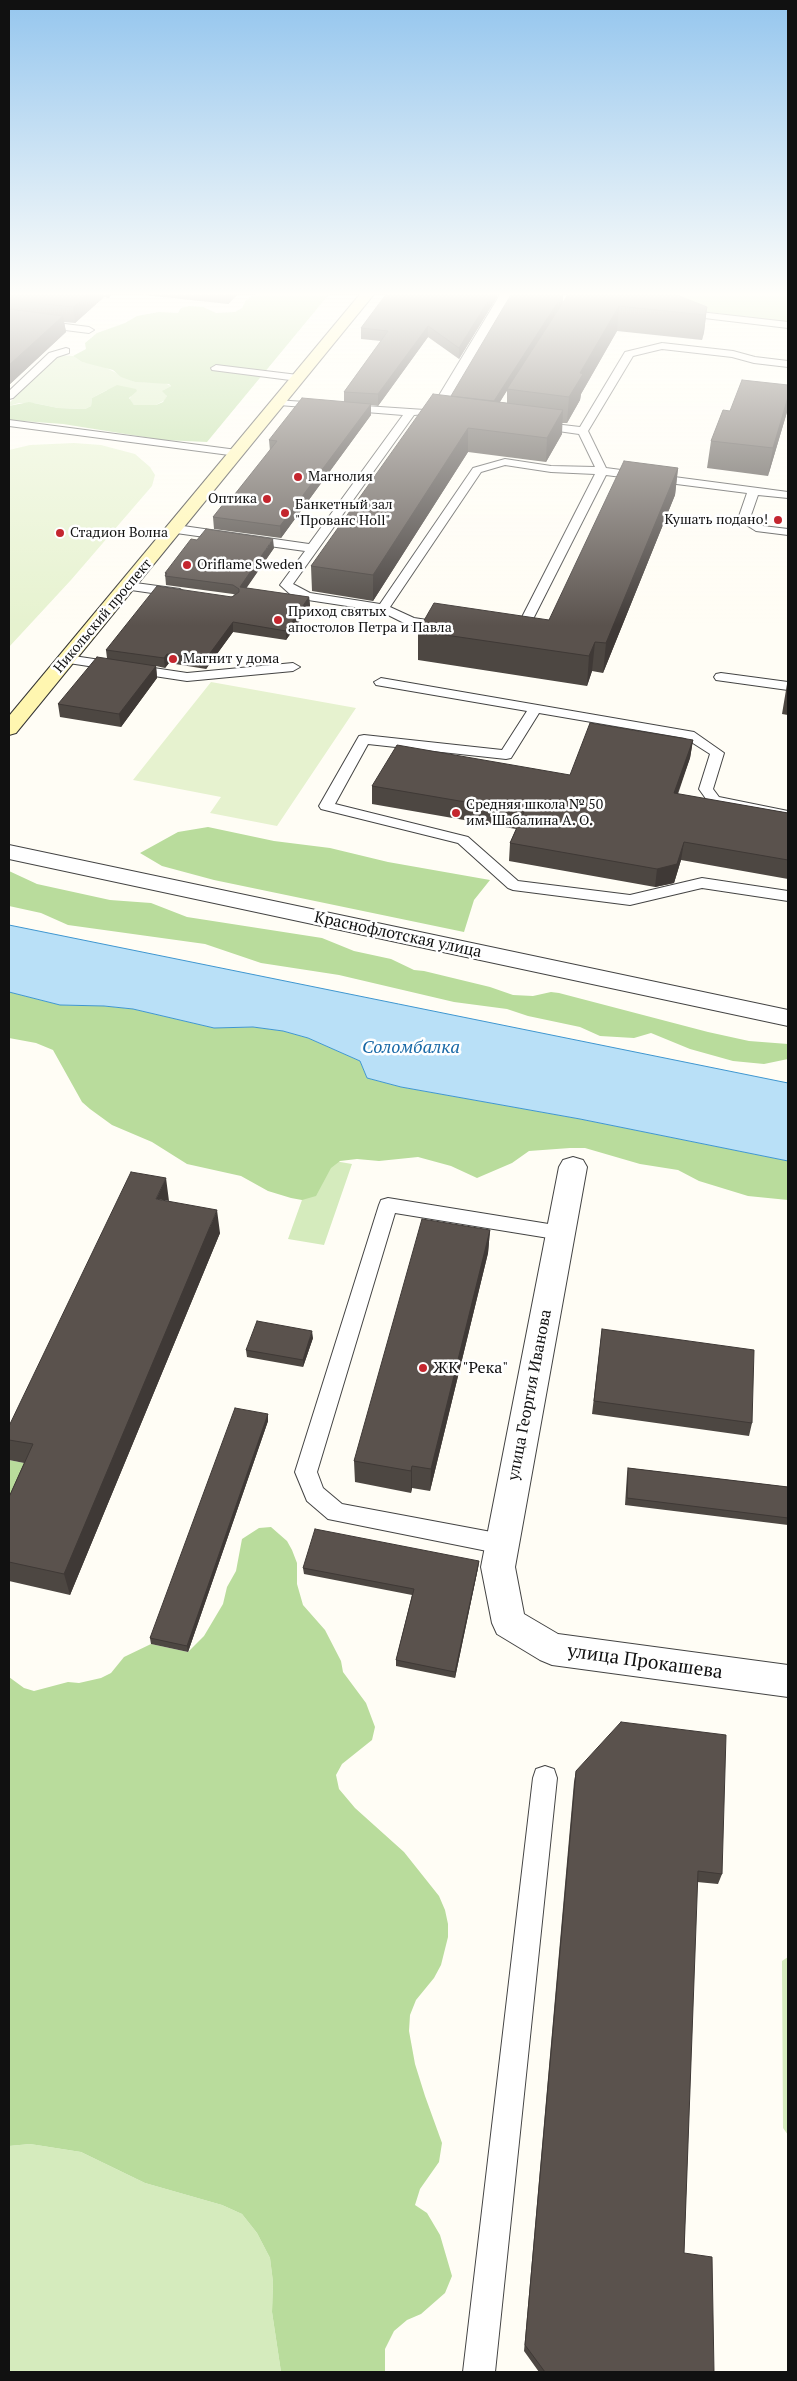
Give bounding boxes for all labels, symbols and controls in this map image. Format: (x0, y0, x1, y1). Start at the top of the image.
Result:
place label: Магнолия (308, 469, 373, 485)
marker: Магнолия (292, 471, 304, 483)
place label: Оптика (208, 491, 257, 507)
marker: Оптика (261, 493, 273, 505)
place label: Банкетный зал "Прованс Holl" (295, 497, 393, 530)
marker: Банкетный зал "Прованс Holl" (279, 507, 291, 519)
place label: Кушать подано! (665, 512, 768, 528)
marker: Кушать подано! (772, 514, 784, 526)
place label: Стадион Волна (70, 525, 168, 541)
marker: Стадион Волна (54, 527, 66, 539)
street label: Никольский проспект (50, 556, 156, 676)
place label: Oriflame Sweden (197, 557, 303, 573)
marker: Oriflame Sweden (181, 559, 193, 571)
place label: Приход святых апостолов Петра и Павла (288, 604, 452, 636)
marker: Приход святых апостолов Петра и Павла (272, 614, 284, 626)
place label: Магнит у дома (183, 651, 279, 667)
marker: Магнит у дома (167, 653, 179, 665)
place label: Средняя школа № 50 им. Шабалина А. О. (466, 797, 603, 830)
marker: Средняя школа № 50 им. Шабалина А. О. (450, 807, 462, 819)
street label: Краснофлотская улица (313, 908, 483, 962)
water label: Соломбалка (362, 1037, 460, 1059)
street label: улица Георгия Иванова (504, 1308, 556, 1482)
place label: ЖК "Река" (433, 1358, 508, 1378)
marker: ЖК "Река" (417, 1362, 429, 1374)
street label: улица Прокашева (566, 1640, 724, 1684)

